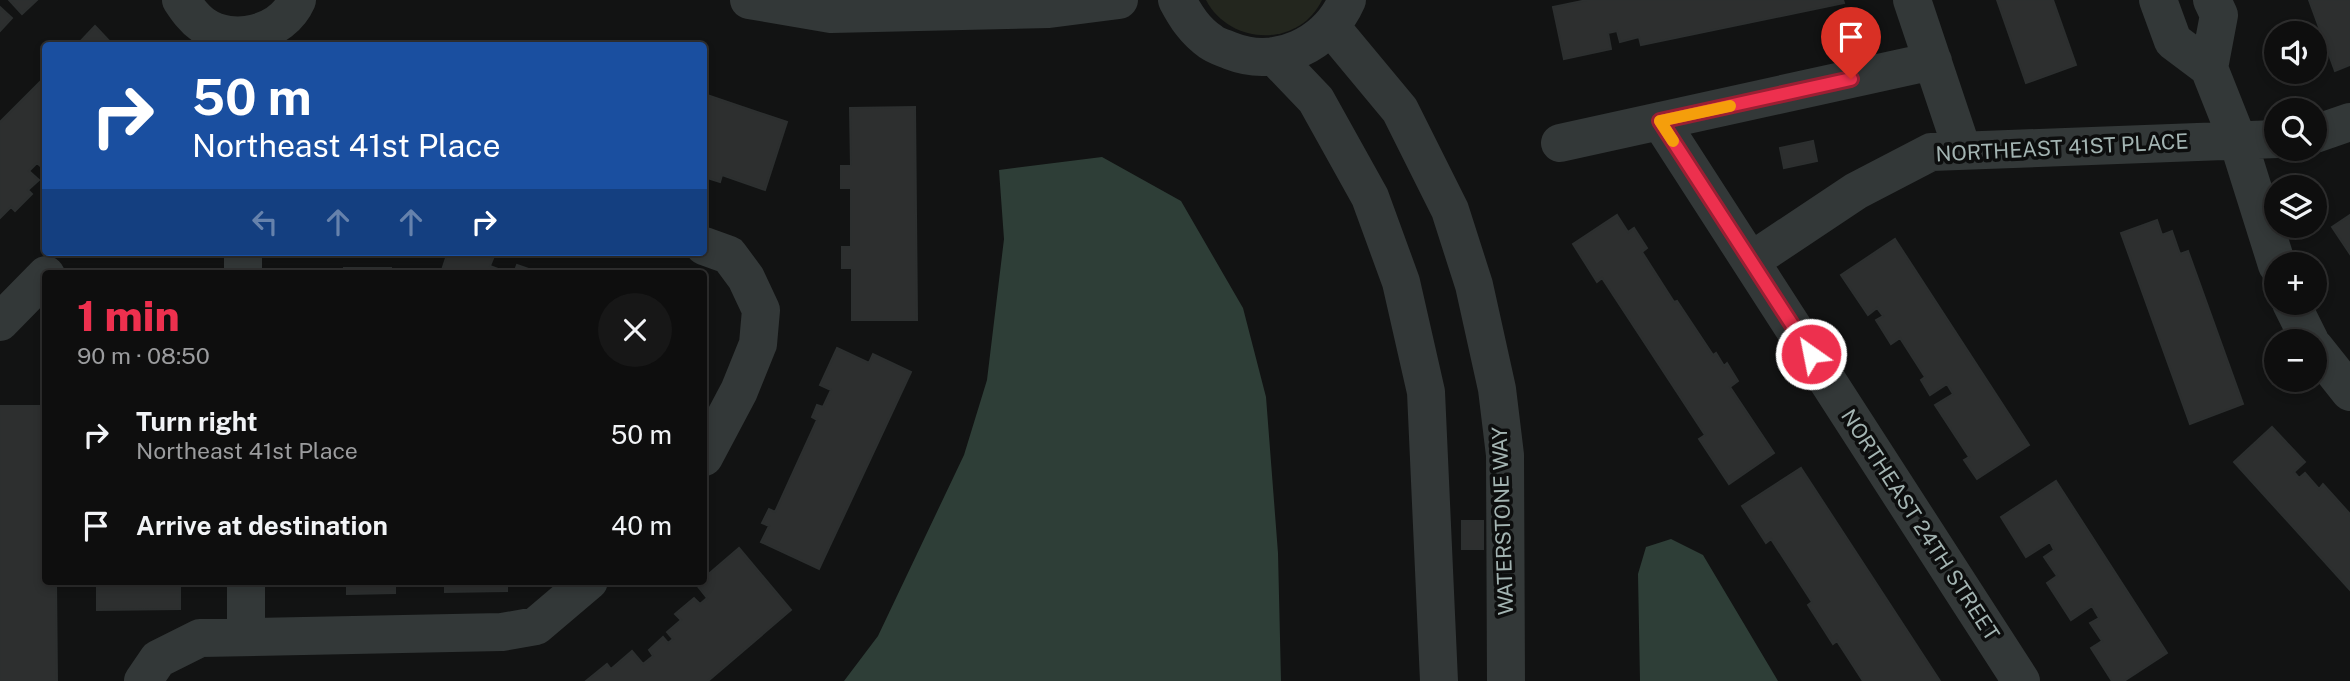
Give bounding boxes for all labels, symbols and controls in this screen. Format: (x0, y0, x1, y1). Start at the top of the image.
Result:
pin (1821, 7, 1881, 79)
icon: arrive (1832, 18, 1870, 56)
map controls (2264, 21, 2327, 392)
button: sound (2264, 21, 2327, 84)
text: 50 m (192, 68, 312, 126)
icon: right (77, 70, 168, 161)
button: search (2264, 98, 2327, 161)
text: Northeast 41st Place (192, 127, 501, 164)
street label: NORTHEAST 41ST PLACE (1935, 128, 2189, 167)
button: layers (2264, 175, 2327, 238)
icon: left (246, 203, 284, 241)
icon: ahead (319, 203, 357, 241)
icon: ahead (392, 203, 430, 241)
icon: right (465, 203, 503, 241)
button: + (2264, 252, 2327, 315)
text: 1 min (77, 291, 180, 340)
button: close (598, 293, 672, 367)
position arrow (1774, 317, 1848, 391)
button: − (2264, 329, 2327, 392)
text: 90 m · 08:50 (77, 342, 210, 369)
street label: NORTHEAST 24TH STREET (1836, 404, 2005, 645)
text: Turn right (136, 406, 258, 437)
icon: right (77, 416, 115, 454)
text: 50 m (611, 419, 672, 450)
street label: WATERSTONE WAY (1487, 426, 1518, 616)
text: Northeast 41st Place (136, 437, 358, 464)
icon: arrive (77, 507, 115, 545)
text: Arrive at destination (136, 510, 388, 541)
text: 40 m (611, 510, 672, 541)

